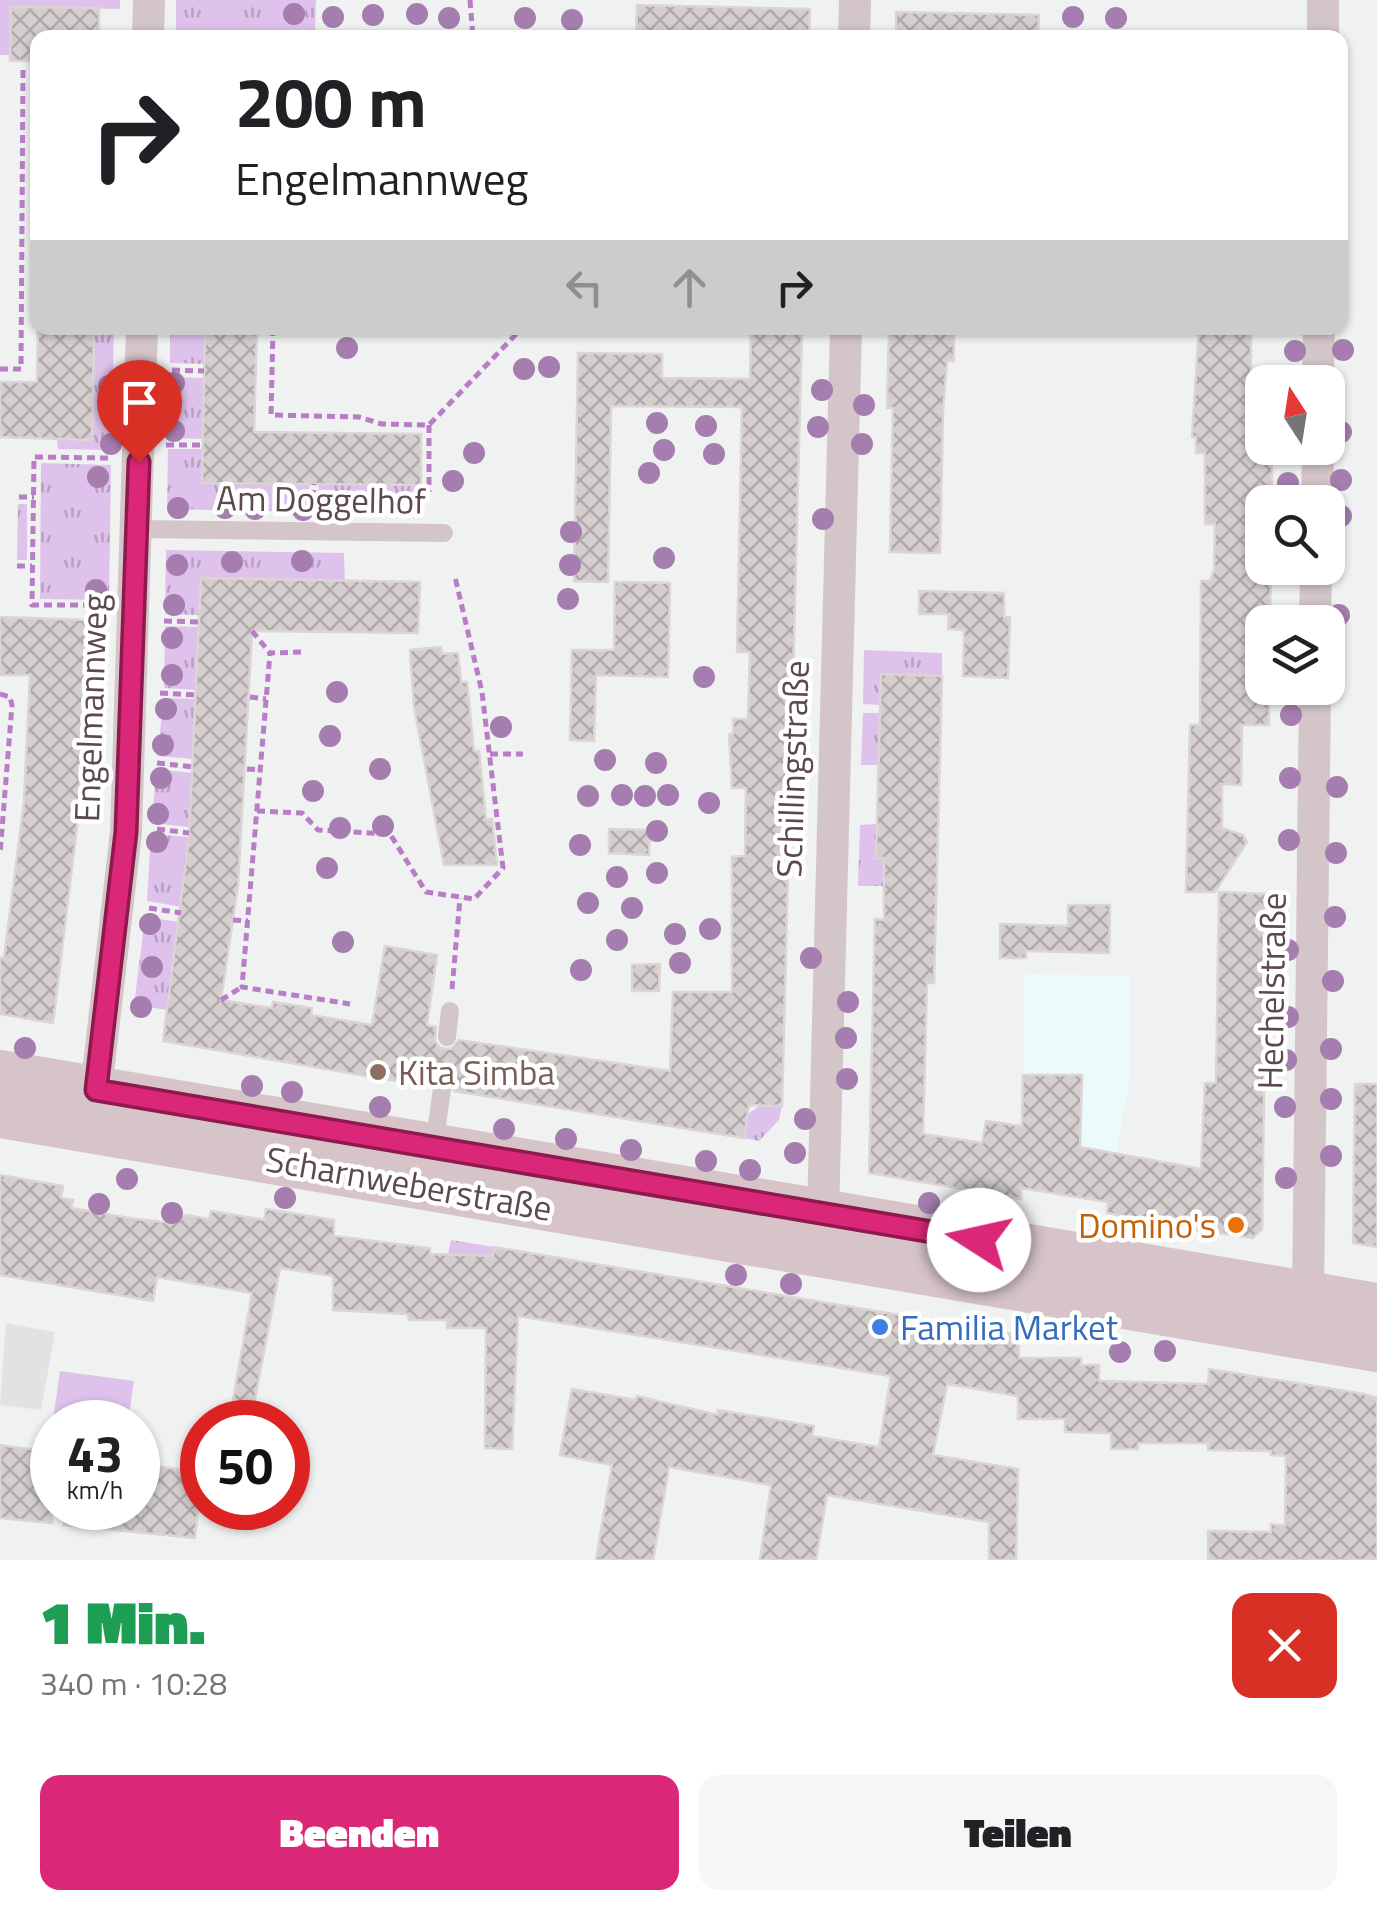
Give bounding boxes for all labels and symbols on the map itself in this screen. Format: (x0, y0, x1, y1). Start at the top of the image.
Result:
pin (97, 360, 182, 463)
north arrow (1245, 365, 1345, 465)
street label: Am Doggelhof (216, 470, 427, 528)
street label: Engelmannweg (59, 593, 121, 823)
street label: Schillingstraße (761, 659, 823, 879)
street label: Hechelstraße (1242, 892, 1300, 1090)
place label: Kita Simba (398, 1045, 555, 1099)
marker: Kita Simba (367, 1061, 389, 1083)
street label: Scharnweberstraße (262, 1131, 556, 1235)
position arrow (927, 1188, 1031, 1292)
place label: Domino's (1078, 1198, 1216, 1252)
marker: Domino's (1225, 1214, 1247, 1236)
place label: Familia Market (900, 1300, 1118, 1354)
marker: Familia Market (869, 1316, 891, 1338)
speed limit sign: 50 (180, 1400, 310, 1530)

